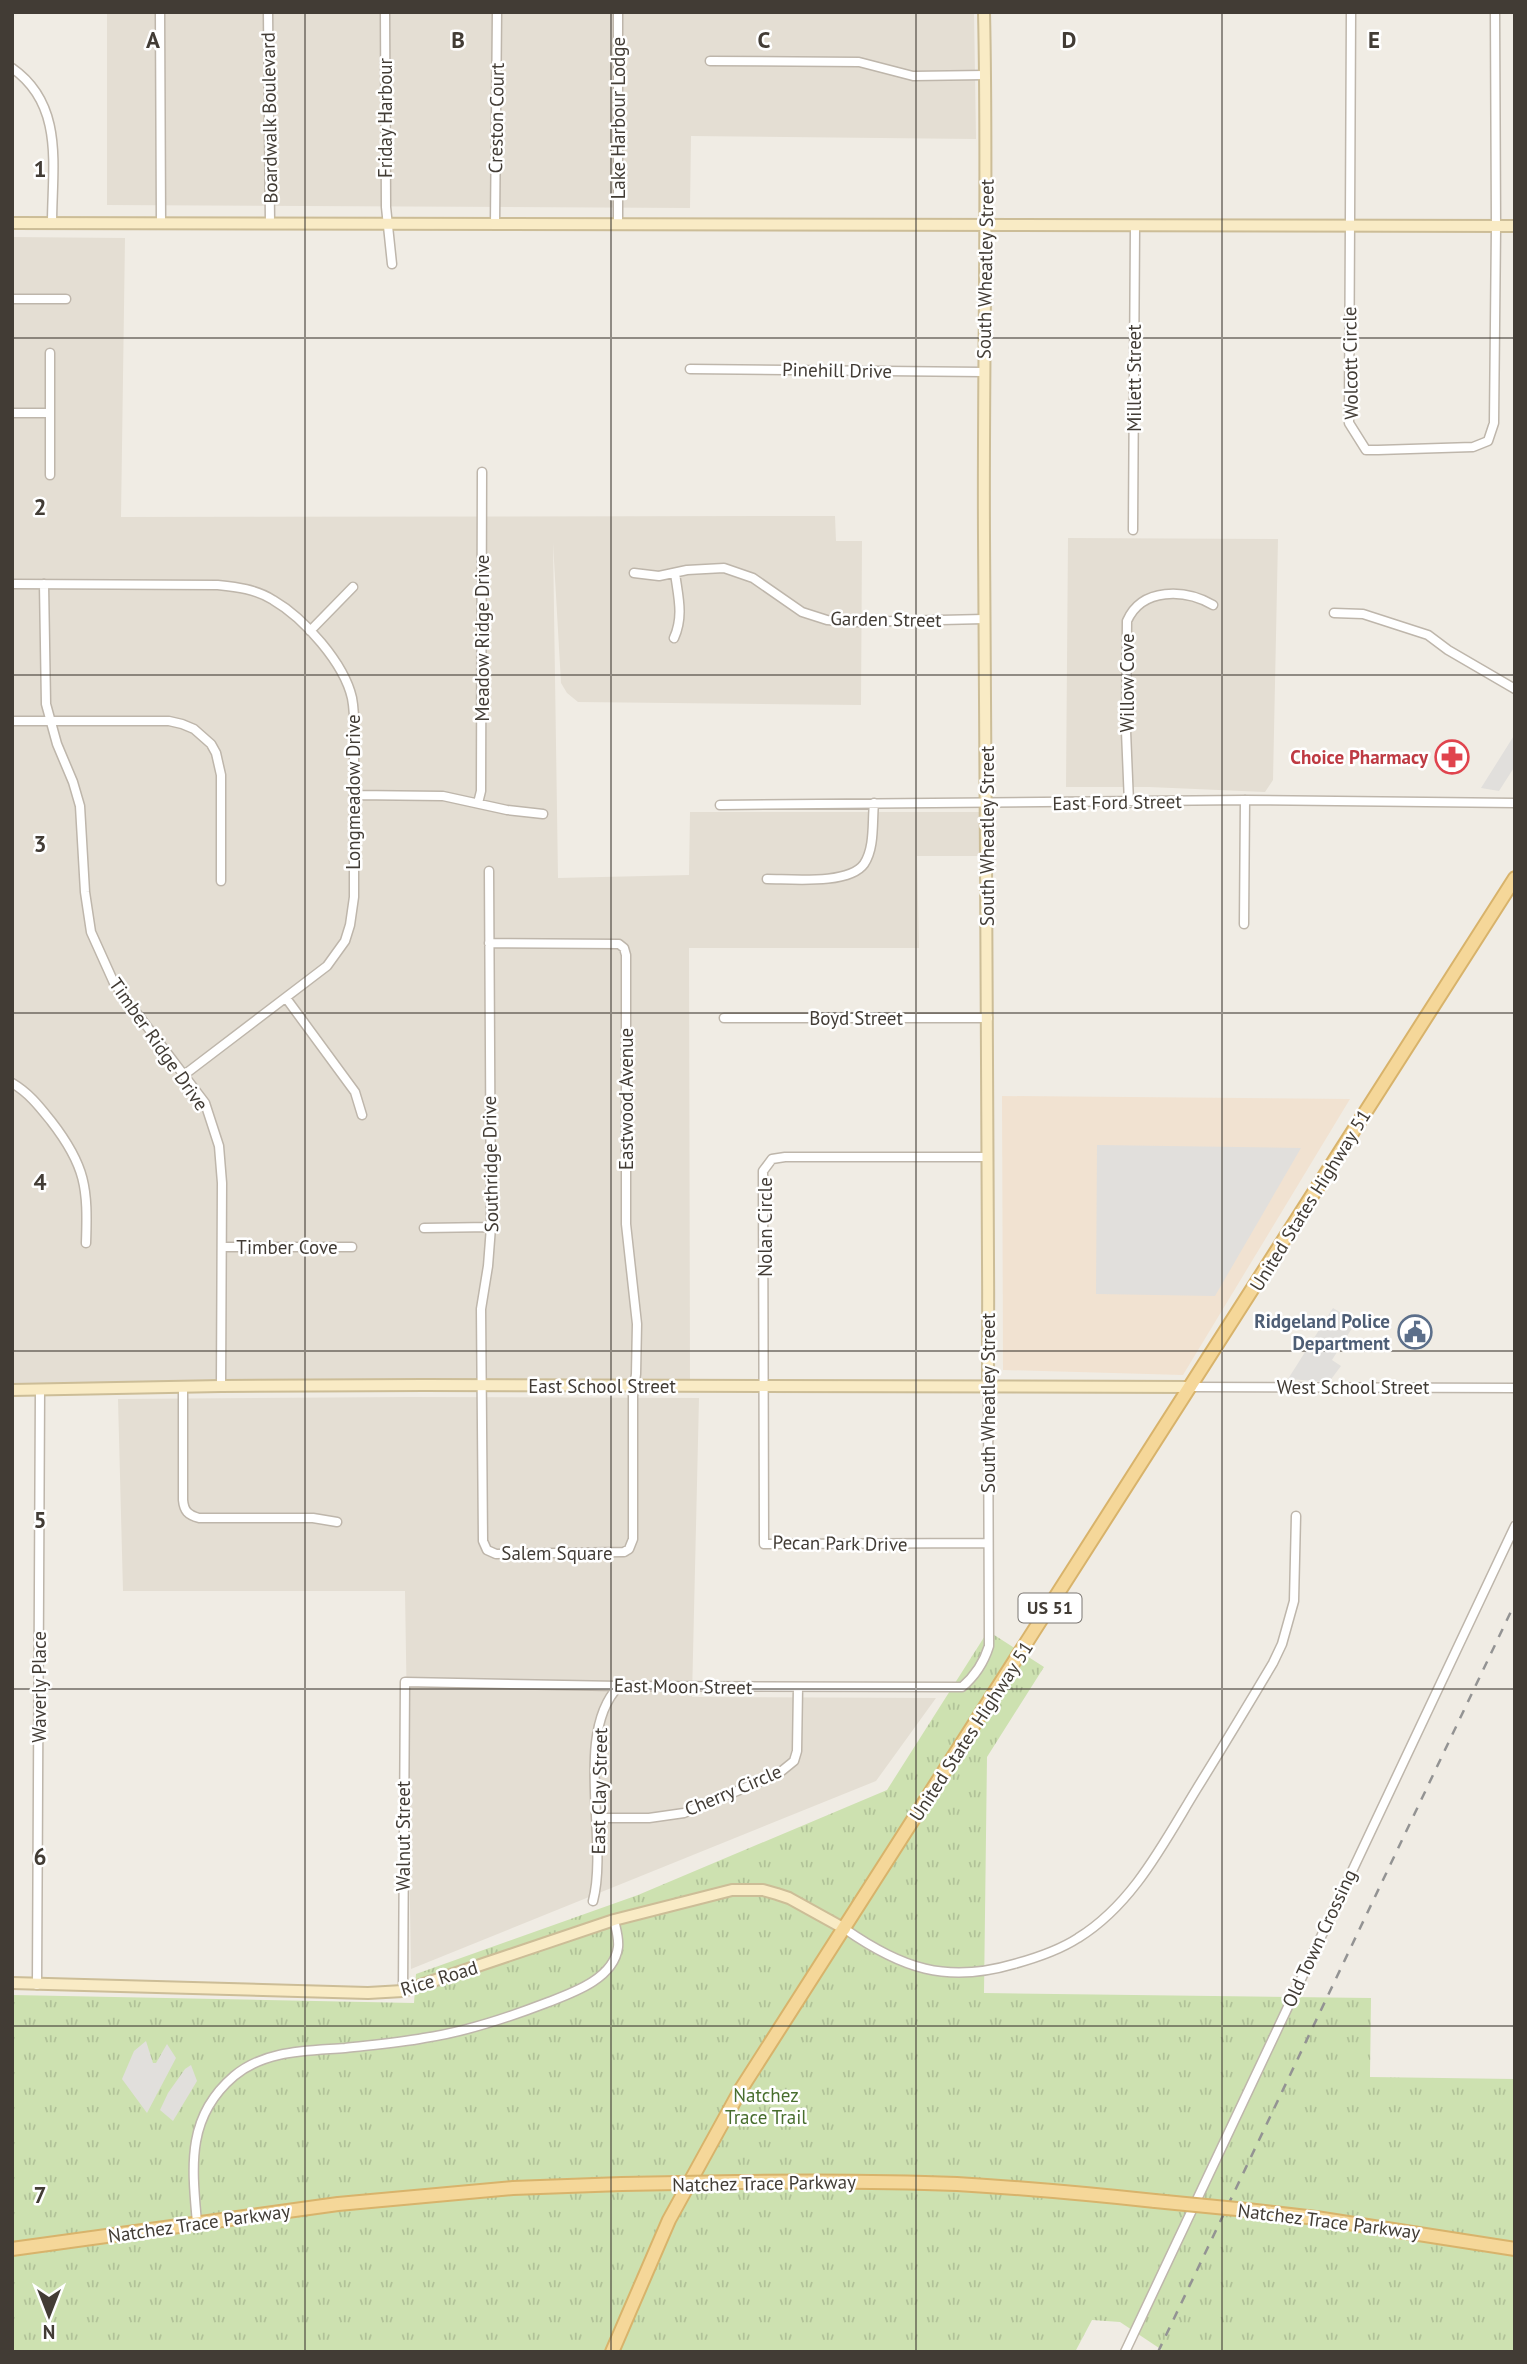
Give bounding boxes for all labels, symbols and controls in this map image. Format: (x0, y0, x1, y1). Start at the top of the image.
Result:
text: A (146, 25, 160, 54)
text: B (451, 25, 465, 54)
text: C (758, 25, 771, 54)
text: D (1062, 25, 1076, 54)
text: E (1368, 25, 1380, 54)
street label: Boardwalk Boulevard (256, 32, 282, 204)
street label: Lake Harbour Lodge (606, 37, 630, 199)
street label: Friday Harbour (373, 57, 397, 178)
street label: Creston Court (483, 62, 509, 174)
text: 1 (33, 154, 47, 183)
street label: South Wheatley Street (971, 178, 999, 359)
street label: Wolcott Circle (1337, 306, 1363, 420)
street label: Millett Street (1122, 324, 1146, 432)
street label: Pinehill Drive (782, 357, 892, 383)
text: 2 (33, 492, 47, 521)
street label: Meadow Ridge Drive (470, 554, 494, 722)
street label: Garden Street (830, 606, 942, 632)
street label: Willow Cove (1115, 633, 1139, 733)
street label: Longmeadow Drive (341, 714, 365, 870)
pharmacy icon: Choice Pharmacy (1433, 738, 1471, 776)
street label: South Wheatley Street (975, 745, 999, 926)
place label: Choice Pharmacy (1290, 745, 1429, 769)
street label: East Ford Street (1052, 789, 1182, 815)
text: 3 (33, 829, 47, 858)
street label: Timber Ridge Drive (104, 973, 214, 1115)
street label: Boyd Street (809, 1006, 903, 1030)
street label: Eastwood Avenue (614, 1028, 638, 1170)
street label: Southridge Drive (477, 1095, 503, 1233)
street label: United States Highway 51 (1244, 1105, 1376, 1295)
text: 4 (33, 1167, 47, 1196)
street label: Nolan Circle (753, 1177, 777, 1277)
street label: Timber Cove (236, 1235, 338, 1259)
place label: Ridgeland Police Department (1254, 1309, 1390, 1355)
street label: South Wheatley Street (976, 1312, 1000, 1493)
public building icon: Ridgeland Police Department (1396, 1313, 1434, 1351)
street label: East School Street (528, 1374, 676, 1398)
street label: West School Street (1277, 1375, 1430, 1399)
text: 5 (33, 1505, 47, 1534)
street label: Pecan Park Drive (772, 1530, 908, 1556)
street label: Salem Square (501, 1541, 613, 1565)
road number: US 51 (1018, 1594, 1082, 1623)
street label: Waverly Place (27, 1631, 51, 1743)
street label: United States Highway 51 (904, 1637, 1038, 1825)
street label: East Moon Street (614, 1673, 753, 1699)
street label: East Clay Street (586, 1727, 612, 1855)
street label: Cherry Circle (681, 1759, 785, 1821)
street label: Walnut Street (391, 1780, 415, 1891)
text: 6 (33, 1842, 47, 1871)
street label: Old Town Crossing (1277, 1865, 1361, 2011)
street label: Rice Road (397, 1955, 481, 2001)
park label: Natchez Trace Trail (725, 2083, 807, 2129)
street label: Natchez Trace Parkway (672, 2169, 856, 2197)
text: 7 (33, 2180, 47, 2209)
street label: Natchez Trace Parkway (106, 2198, 292, 2248)
street label: Natchez Trace Parkway (1236, 2198, 1422, 2244)
north arrow (14, 2280, 84, 2350)
text: N (43, 2320, 55, 2344)

